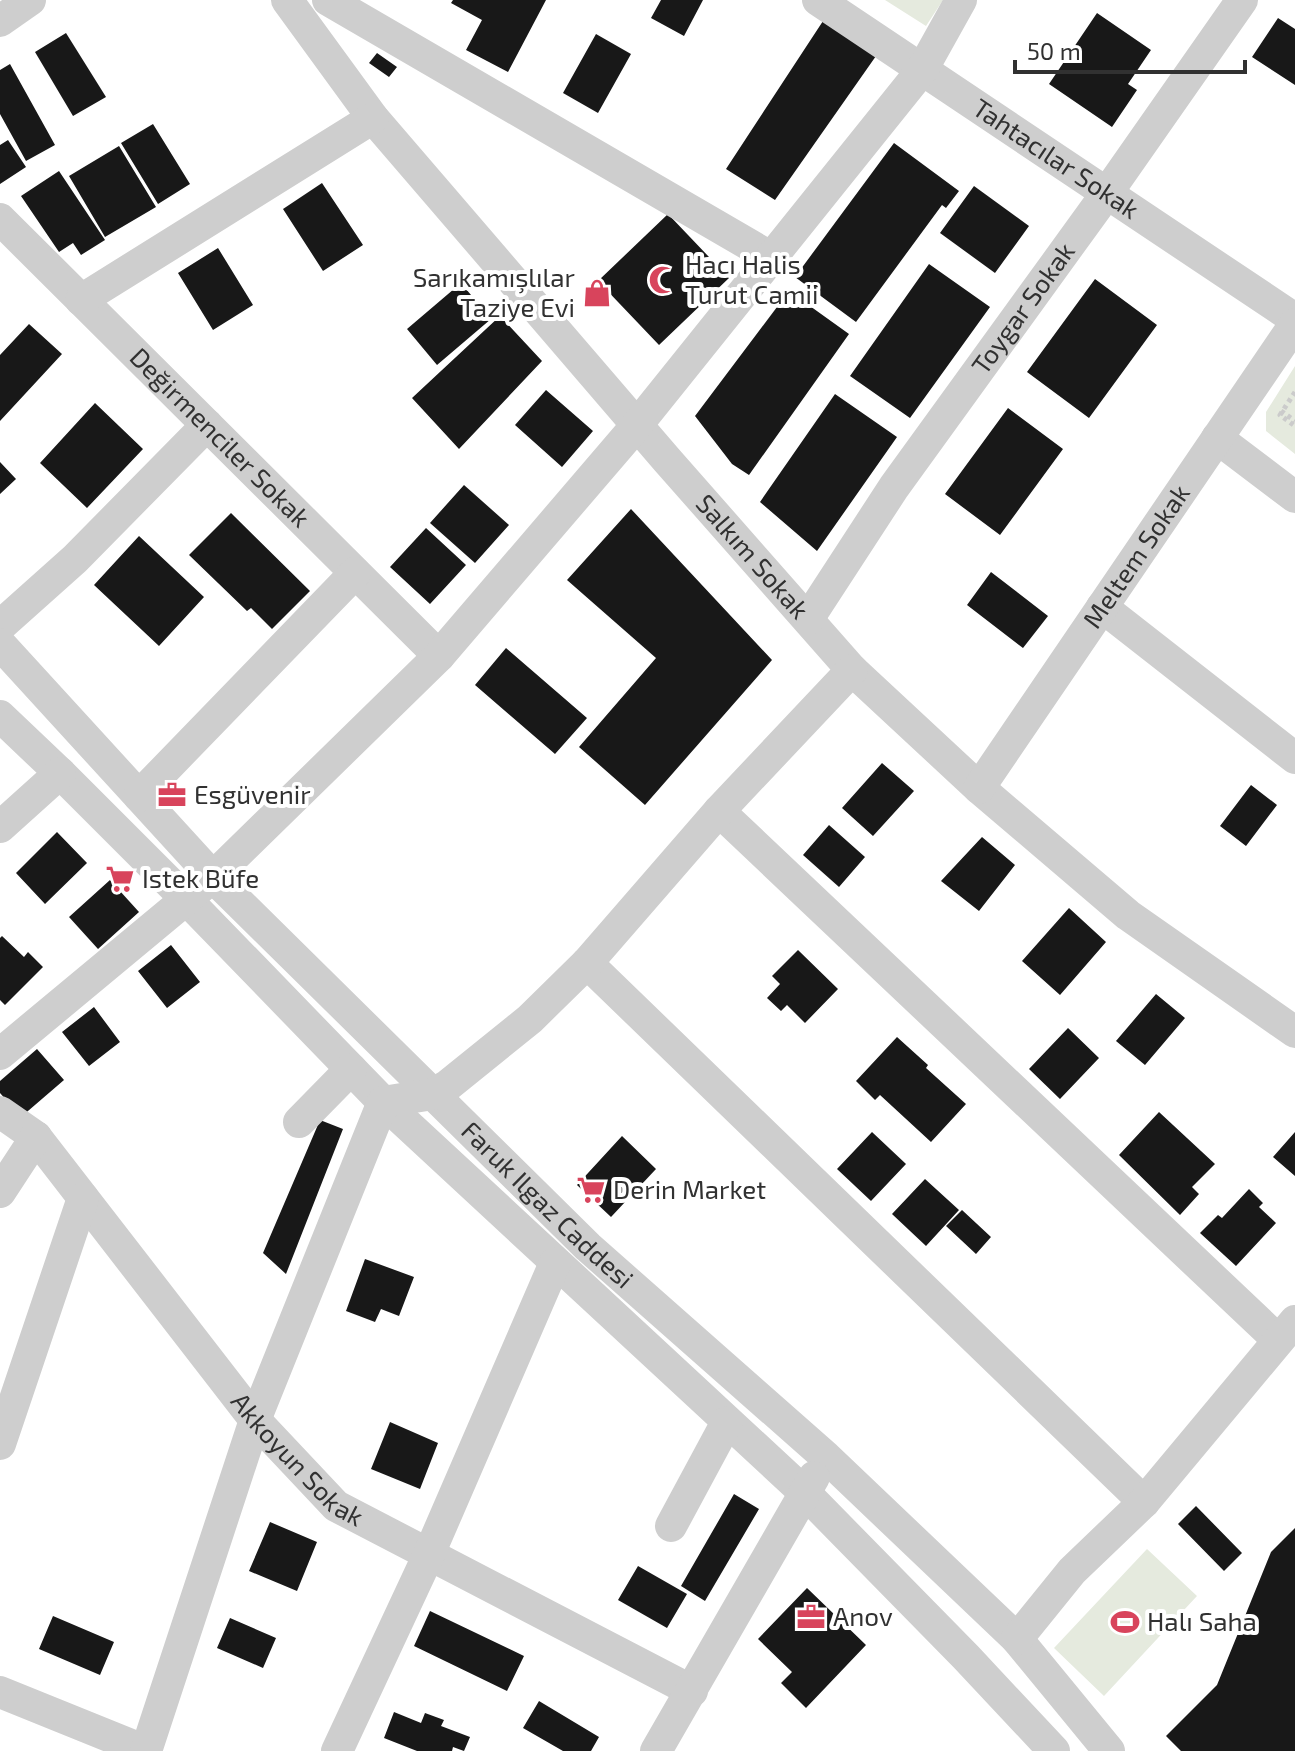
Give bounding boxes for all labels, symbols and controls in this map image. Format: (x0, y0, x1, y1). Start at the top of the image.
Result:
scale bar (1015, 24, 1245, 74)
text: 50 m (1027, 36, 1081, 65)
street label: Tahtacılar Sokak (968, 91, 1146, 224)
street label: Toygar Sokak (964, 236, 1080, 379)
place label: Hacı Halis Turut Camii (685, 248, 818, 309)
place label: Sarıkamışlılar Taziye Evi (413, 261, 575, 322)
mosque icon: Hacı Halis Turut Camii (648, 265, 678, 295)
shop icon: Sarıkamışlılar Taziye Evi (582, 278, 612, 308)
street label: Değirmenciler Sokak (124, 341, 317, 533)
street label: Meltem Sokak (1076, 478, 1195, 633)
street label: Salkım Sokak (691, 487, 816, 624)
place label: Esgüvenir (194, 778, 311, 809)
office icon: Esgüvenir (157, 780, 187, 810)
place label: Istek Büfe (142, 862, 259, 893)
supermarket icon: Istek Büfe (105, 864, 135, 894)
street label: Faruk Ilgaz Caddesi (456, 1114, 640, 1294)
place label: Derin Market (613, 1173, 766, 1204)
supermarket icon: Derin Market (576, 1175, 606, 1205)
street label: Akkoyun Sokak (226, 1386, 369, 1532)
place label: Anov (833, 1600, 893, 1631)
office icon: Anov (796, 1602, 826, 1632)
place label: Halı Saha (1147, 1605, 1257, 1636)
sports icon: Halı Saha (1110, 1607, 1140, 1637)

